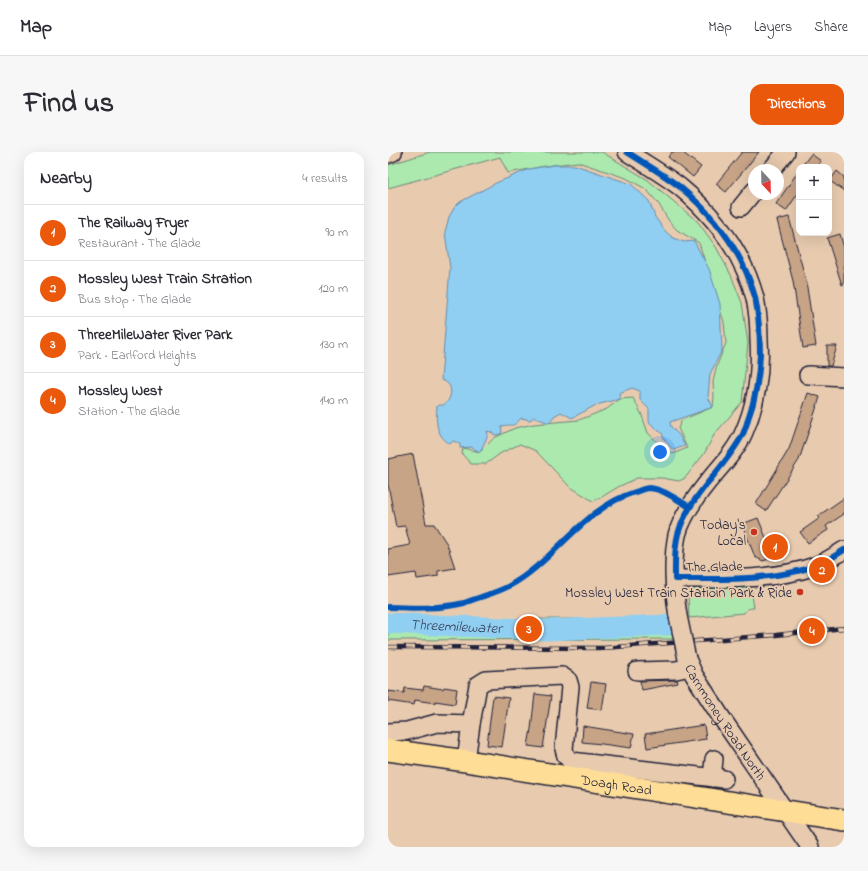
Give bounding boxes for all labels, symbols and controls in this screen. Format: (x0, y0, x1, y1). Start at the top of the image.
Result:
text: Map (20, 14, 52, 41)
text: Map (708, 17, 732, 38)
text: Layers (754, 17, 792, 38)
text: Share (814, 17, 848, 38)
text: Find us (24, 84, 114, 125)
button: Directions (750, 84, 844, 125)
north arrow (748, 164, 784, 200)
map controls (796, 164, 832, 236)
button: + (796, 164, 832, 200)
text: Nearby (40, 166, 92, 191)
text: 4 results (302, 169, 348, 188)
button: − (796, 200, 832, 236)
text: The Railway Fryer (78, 212, 189, 234)
text: 1 (51, 223, 55, 242)
text: 90 m (325, 223, 348, 242)
text: Restaurant · The Glade (78, 234, 201, 253)
text: Mossley West Train Stration (78, 268, 252, 290)
text: 2 (50, 279, 56, 298)
text: 120 m (318, 279, 348, 298)
text: Bus stop · The Glade (78, 290, 191, 309)
text: ThreeMileWater River Park (78, 324, 232, 346)
text: 3 (50, 335, 56, 354)
text: 130 m (320, 335, 348, 354)
text: Park · Earlford Heights (78, 346, 197, 365)
text: Mossley West (78, 380, 163, 402)
text: 4 (50, 391, 56, 410)
text: 140 m (320, 391, 348, 410)
text: Station · The Glade (78, 402, 180, 421)
your location (650, 442, 670, 462)
place label: Today's Local (699, 515, 746, 552)
marker: Today's Local (749, 527, 759, 537)
pin: 1 (762, 532, 788, 562)
pin: 2 (809, 555, 835, 585)
street label: The Glade (685, 556, 744, 578)
place label: Mossley West Train Statioin Park & Ride (565, 583, 793, 605)
marker: Mossley West Train Statioin Park & Ride (795, 587, 805, 597)
water label: Threemilewater (410, 614, 505, 640)
pin: 3 (516, 614, 542, 644)
pin: 4 (799, 616, 825, 646)
street label: Carnmoney Road North (678, 661, 770, 785)
street label: Doagh Road (578, 770, 653, 802)

